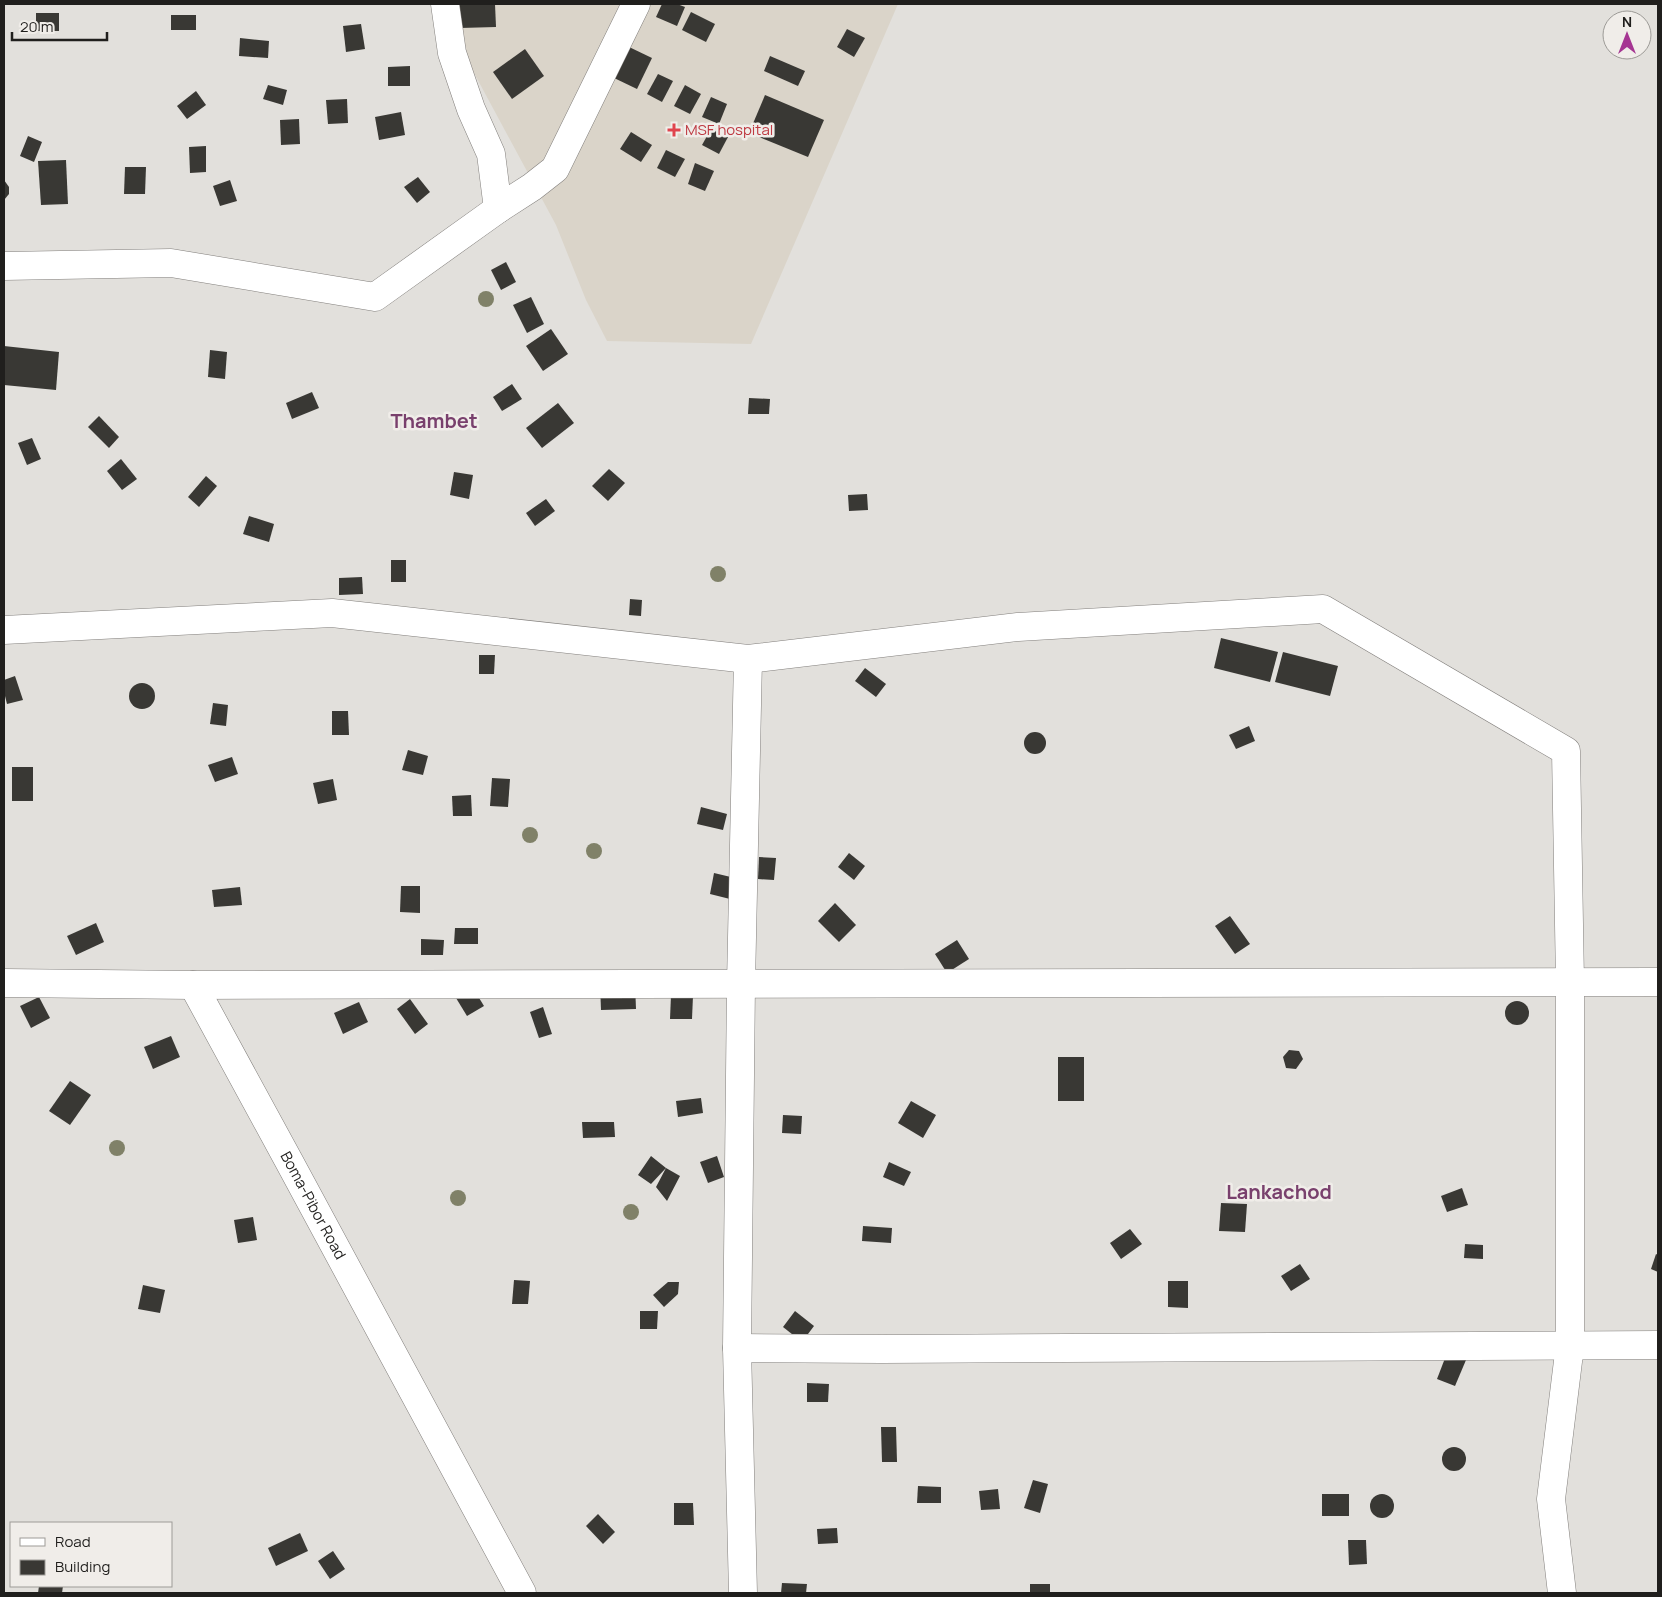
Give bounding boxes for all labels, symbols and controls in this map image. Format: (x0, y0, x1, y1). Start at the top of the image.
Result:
scale bar (12, 10, 108, 42)
north arrow (1602, 10, 1652, 60)
text: N (1622, 12, 1632, 31)
text: 20 m (20, 16, 53, 37)
place label: MSF hospital (685, 119, 773, 140)
marker: MSF hospital (667, 123, 681, 137)
district label: Thambet (390, 407, 478, 434)
street label: Boma-Pibor Road (276, 1148, 351, 1263)
district label: Lankachod (1226, 1178, 1332, 1205)
legend (10, 1522, 172, 1587)
text: Road (55, 1531, 91, 1552)
text: Building (55, 1556, 110, 1577)

